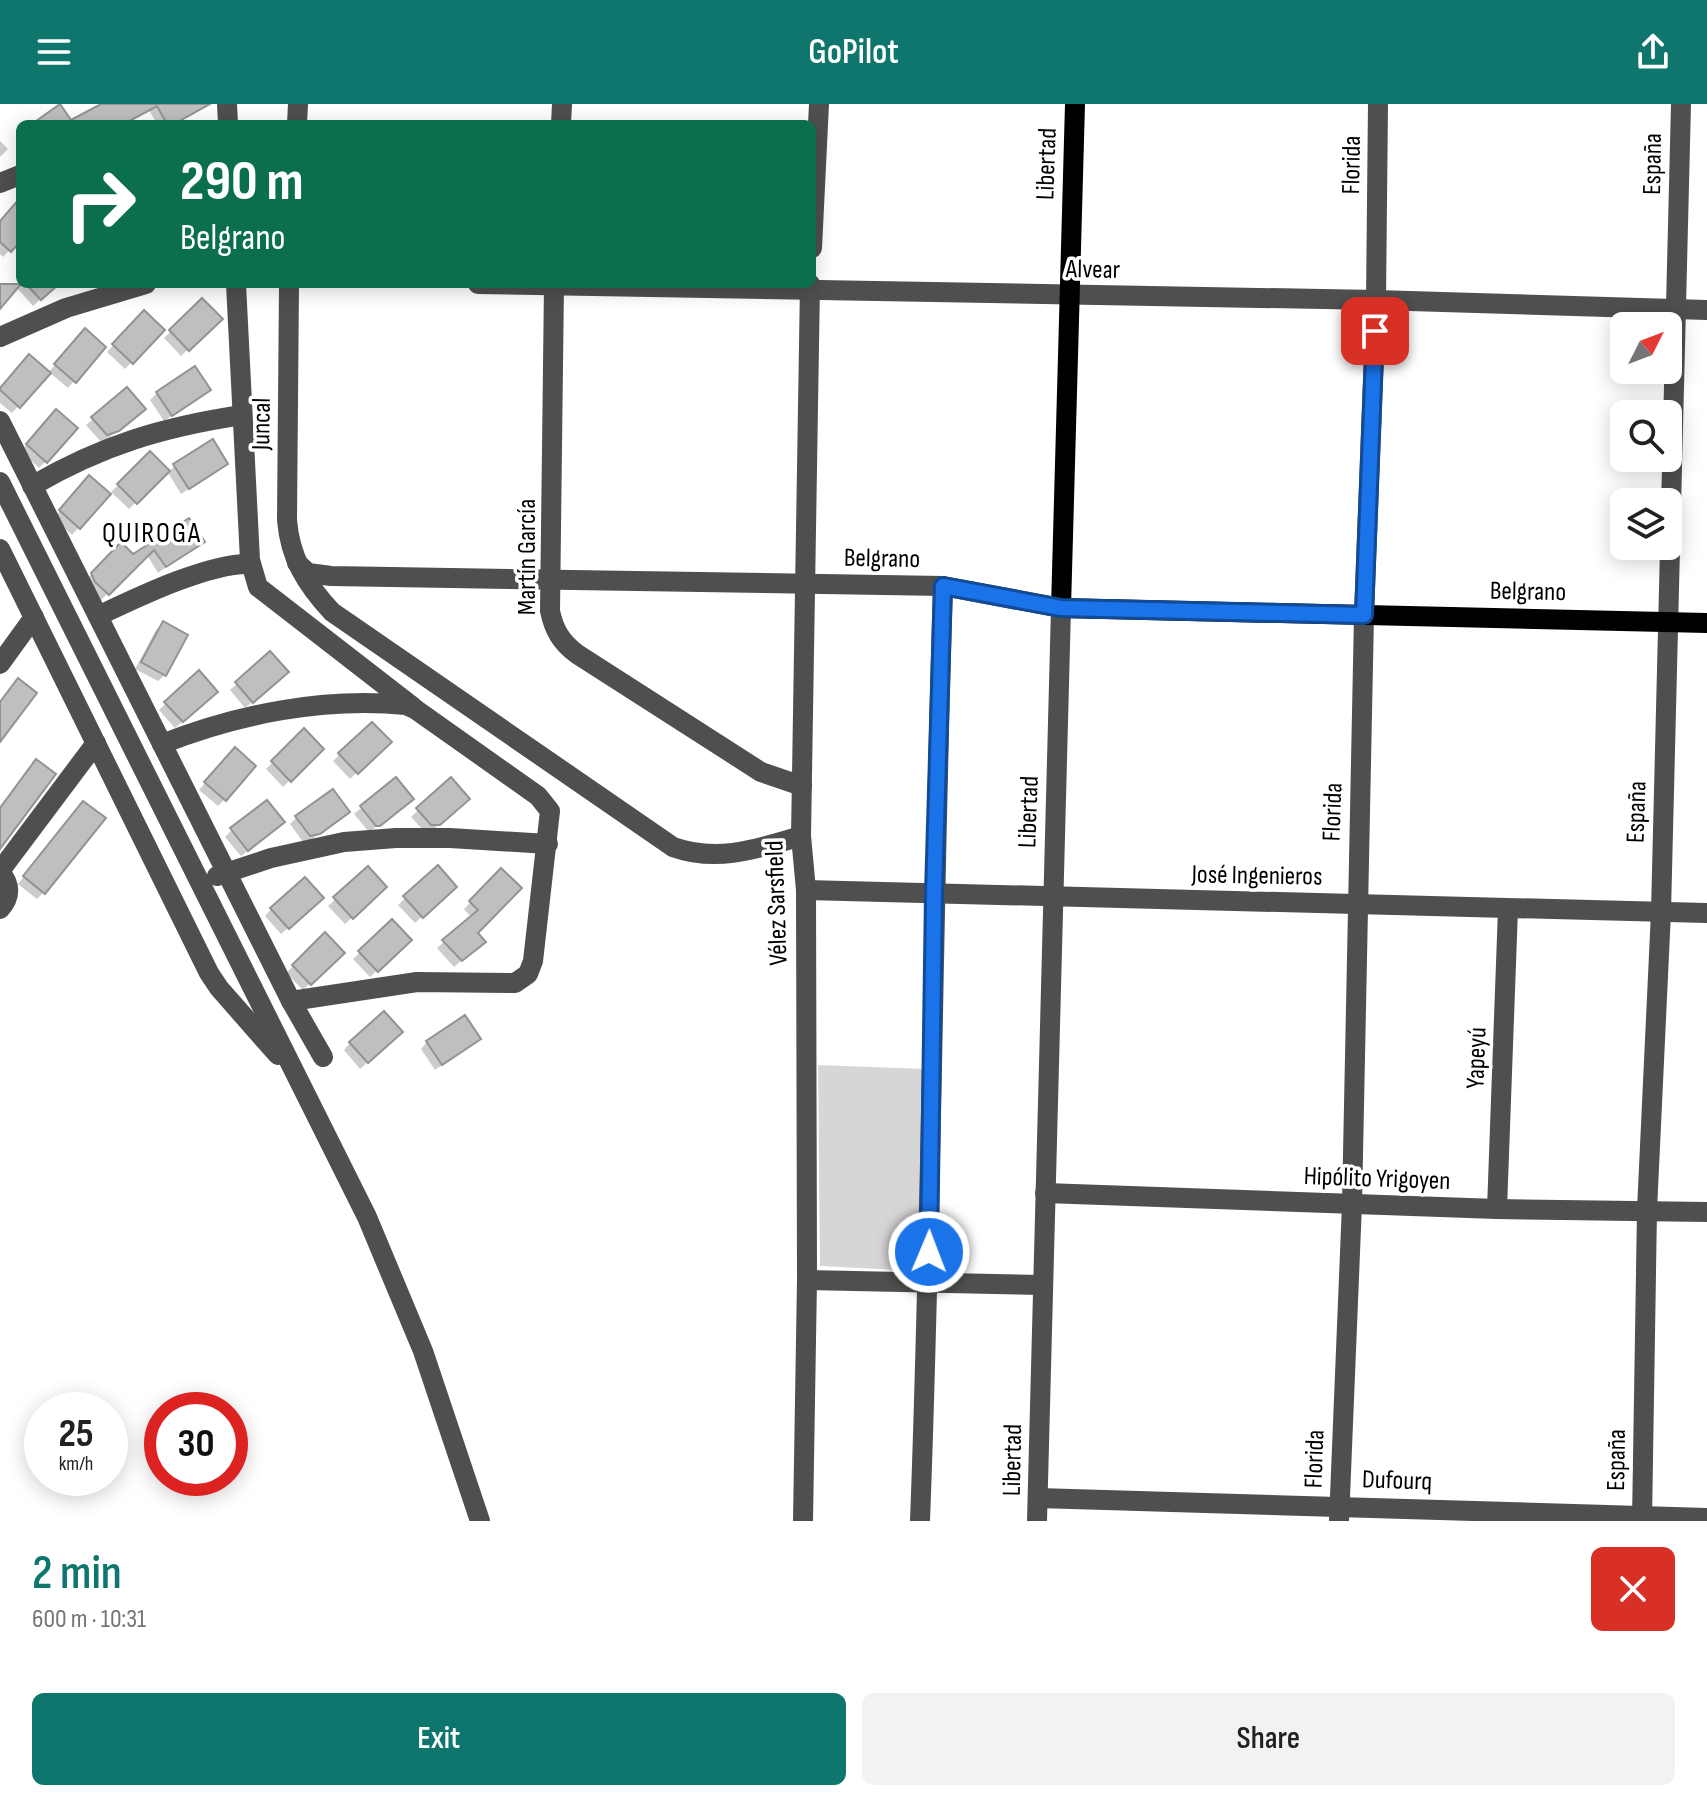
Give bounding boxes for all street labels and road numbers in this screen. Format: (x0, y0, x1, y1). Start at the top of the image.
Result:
street label: Libertad (1030, 127, 1064, 201)
street label: España (1637, 133, 1669, 195)
street label: Florida (1336, 135, 1368, 195)
street label: Alvear (1065, 254, 1121, 286)
street label: Juncal (246, 398, 278, 451)
street label: Martín García (512, 499, 543, 615)
street label: Belgrano (844, 543, 920, 575)
street label: Belgrano (1490, 576, 1566, 608)
street label: Libertad (1012, 775, 1046, 849)
street label: España (1620, 781, 1654, 843)
street label: Florida (1316, 782, 1350, 842)
street label: Vélez Sarsfield (759, 840, 795, 966)
street label: José Ingenieros (1190, 859, 1323, 893)
street label: Yapeyú (1460, 1027, 1494, 1089)
street label: Hipólito Yrigoyen (1303, 1161, 1451, 1197)
street label: Libertad (997, 1424, 1029, 1496)
street label: Florida (1298, 1429, 1332, 1489)
street label: España (1601, 1429, 1633, 1491)
street label: Dufourq (1361, 1464, 1433, 1498)

